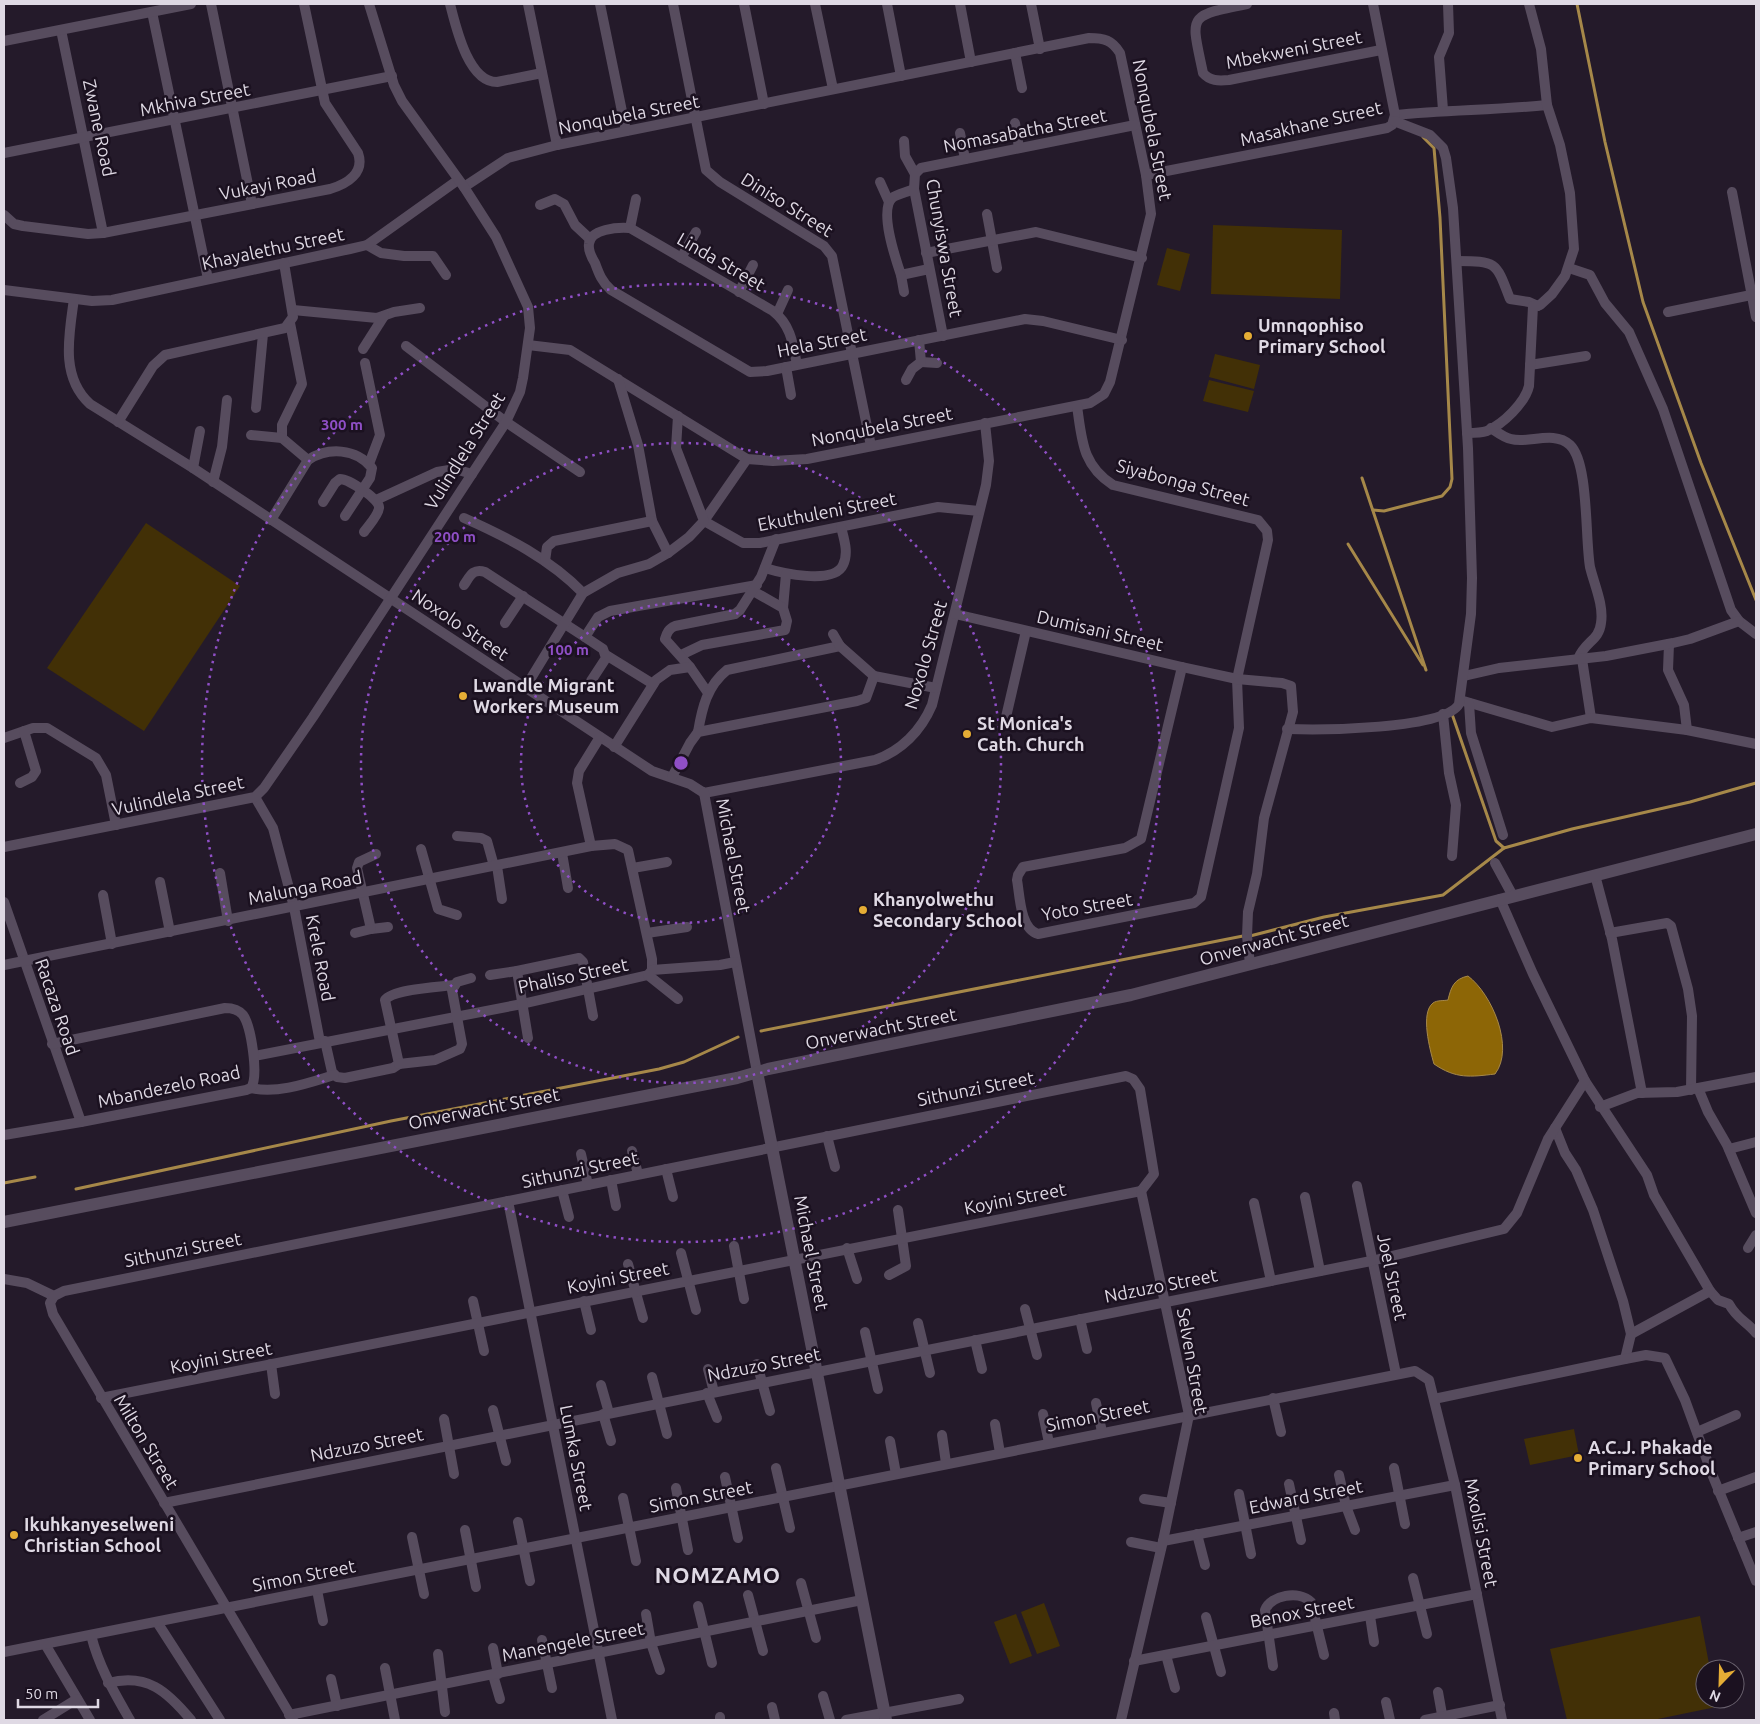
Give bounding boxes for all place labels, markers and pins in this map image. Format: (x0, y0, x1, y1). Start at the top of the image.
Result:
place label: Umnqophiso Primary School (1258, 315, 1386, 356)
marker: Umnqophiso Primary School (1242, 330, 1254, 342)
place label: Lwandle Migrant Workers Museum (473, 675, 619, 716)
marker: Lwandle Migrant Workers Museum (457, 690, 469, 702)
place label: St Monica's Cath. Church (977, 713, 1085, 754)
marker: St Monica's Cath. Church (961, 728, 973, 740)
centre of rings (672, 754, 690, 772)
place label: Khanyolwethu Secondary School (873, 889, 1023, 930)
marker: Khanyolwethu Secondary School (857, 904, 869, 916)
place label: A.C.J. Phakade Primary School (1588, 1437, 1716, 1478)
marker: A.C.J. Phakade Primary School (1572, 1452, 1584, 1464)
place label: Ikuhkanyeselweni Christian School (24, 1514, 174, 1555)
marker: Ikuhkanyeselweni Christian School (8, 1529, 20, 1541)

